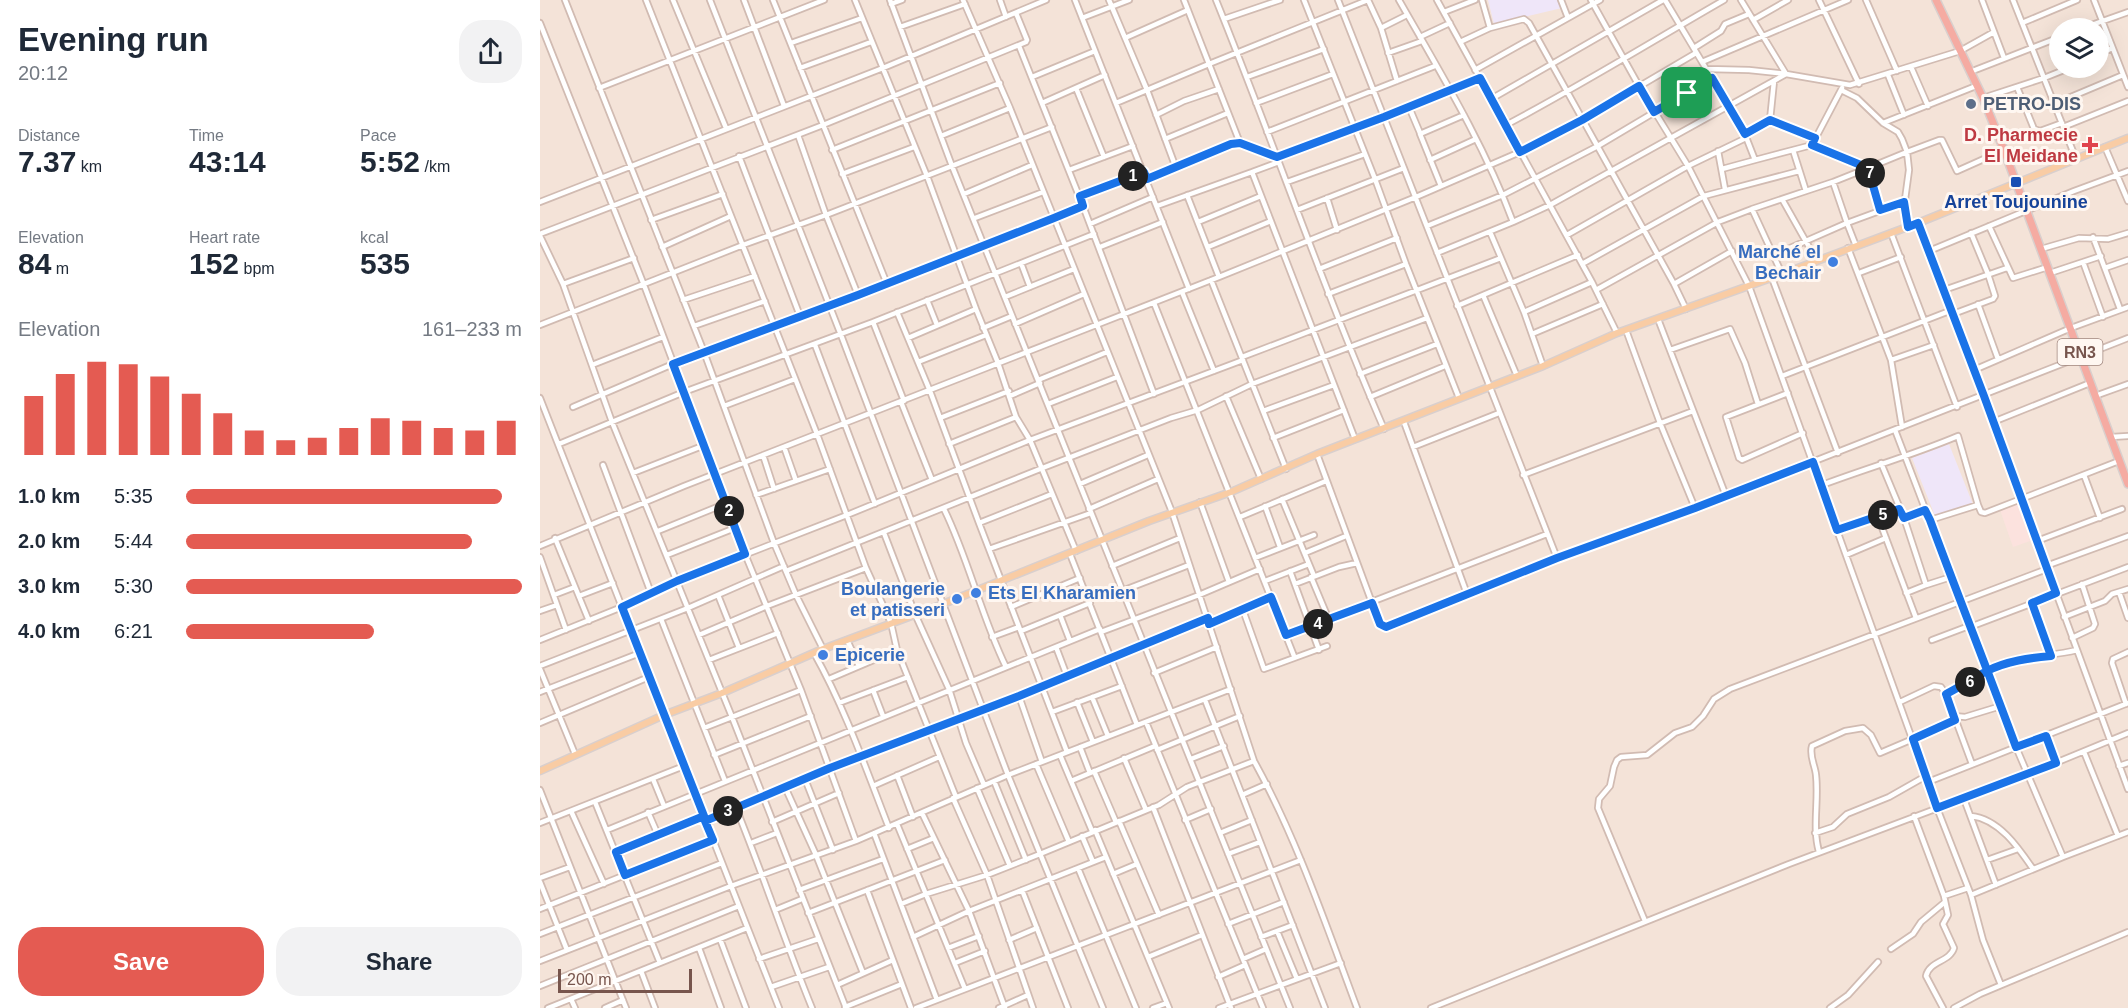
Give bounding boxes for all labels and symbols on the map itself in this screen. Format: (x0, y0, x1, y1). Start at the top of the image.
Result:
pin (1661, 67, 1712, 118)
place label: PETRO-DIS (1983, 94, 2081, 114)
marker: PETRO-DIS (1964, 97, 1978, 111)
place label: D. Pharmecie El Meidane (1964, 125, 2078, 166)
marker: D. Pharmecie El Meidane (2083, 138, 2097, 152)
pin: 7 (1855, 158, 1885, 188)
pin: 1 (1118, 161, 1148, 191)
marker: Arret Toujounine (2009, 175, 2023, 189)
place label: Arret Toujounine (1944, 192, 2088, 212)
place label: Marché el Bechair (1738, 242, 1821, 283)
marker: Marché el Bechair (1826, 255, 1840, 269)
road number: RN3 (2058, 339, 2102, 365)
pin: 2 (714, 496, 744, 526)
pin: 5 (1868, 500, 1898, 530)
place label: Boulangerie et patisseri (841, 579, 945, 620)
place label: Ets El Kharamien (988, 583, 1136, 603)
marker: Ets El Kharamien (969, 586, 983, 600)
marker: Boulangerie et patisseri (950, 592, 964, 606)
pin: 4 (1303, 609, 1333, 639)
place label: Epicerie (835, 645, 905, 665)
marker: Epicerie (816, 648, 830, 662)
pin: 6 (1955, 667, 1985, 697)
pin: 3 (713, 796, 743, 826)
scale bar (558, 966, 692, 994)

